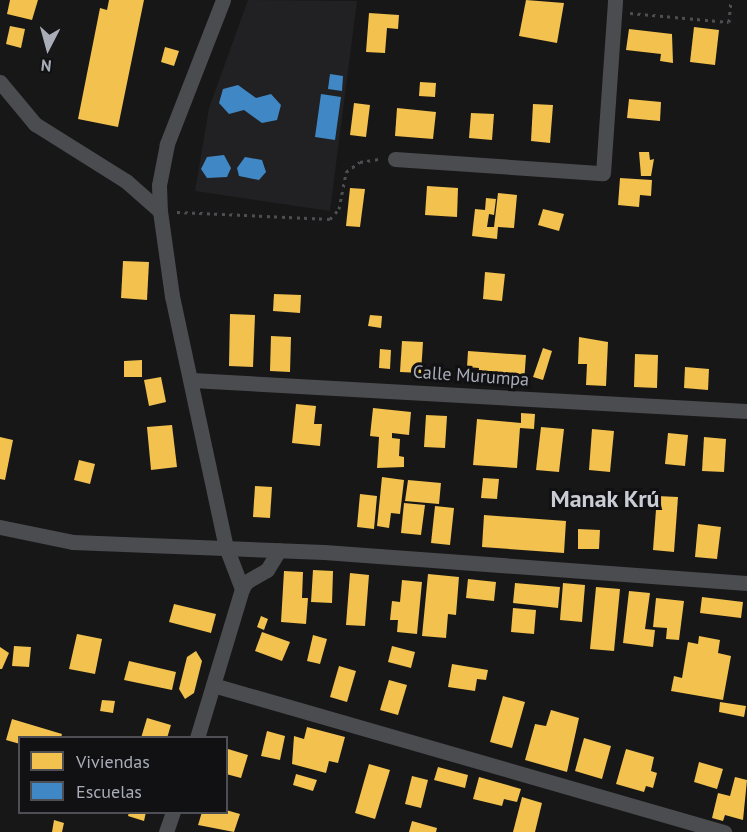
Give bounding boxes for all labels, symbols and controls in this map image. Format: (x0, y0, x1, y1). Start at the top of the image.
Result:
north arrow (18, 18, 78, 78)
text: N (40, 55, 52, 76)
street label: Calle Murumpa (412, 361, 530, 391)
district label: Manak Krú (550, 485, 660, 513)
legend (18, 736, 228, 814)
text: Viviendas (76, 750, 150, 773)
text: Escuelas (76, 780, 142, 803)

